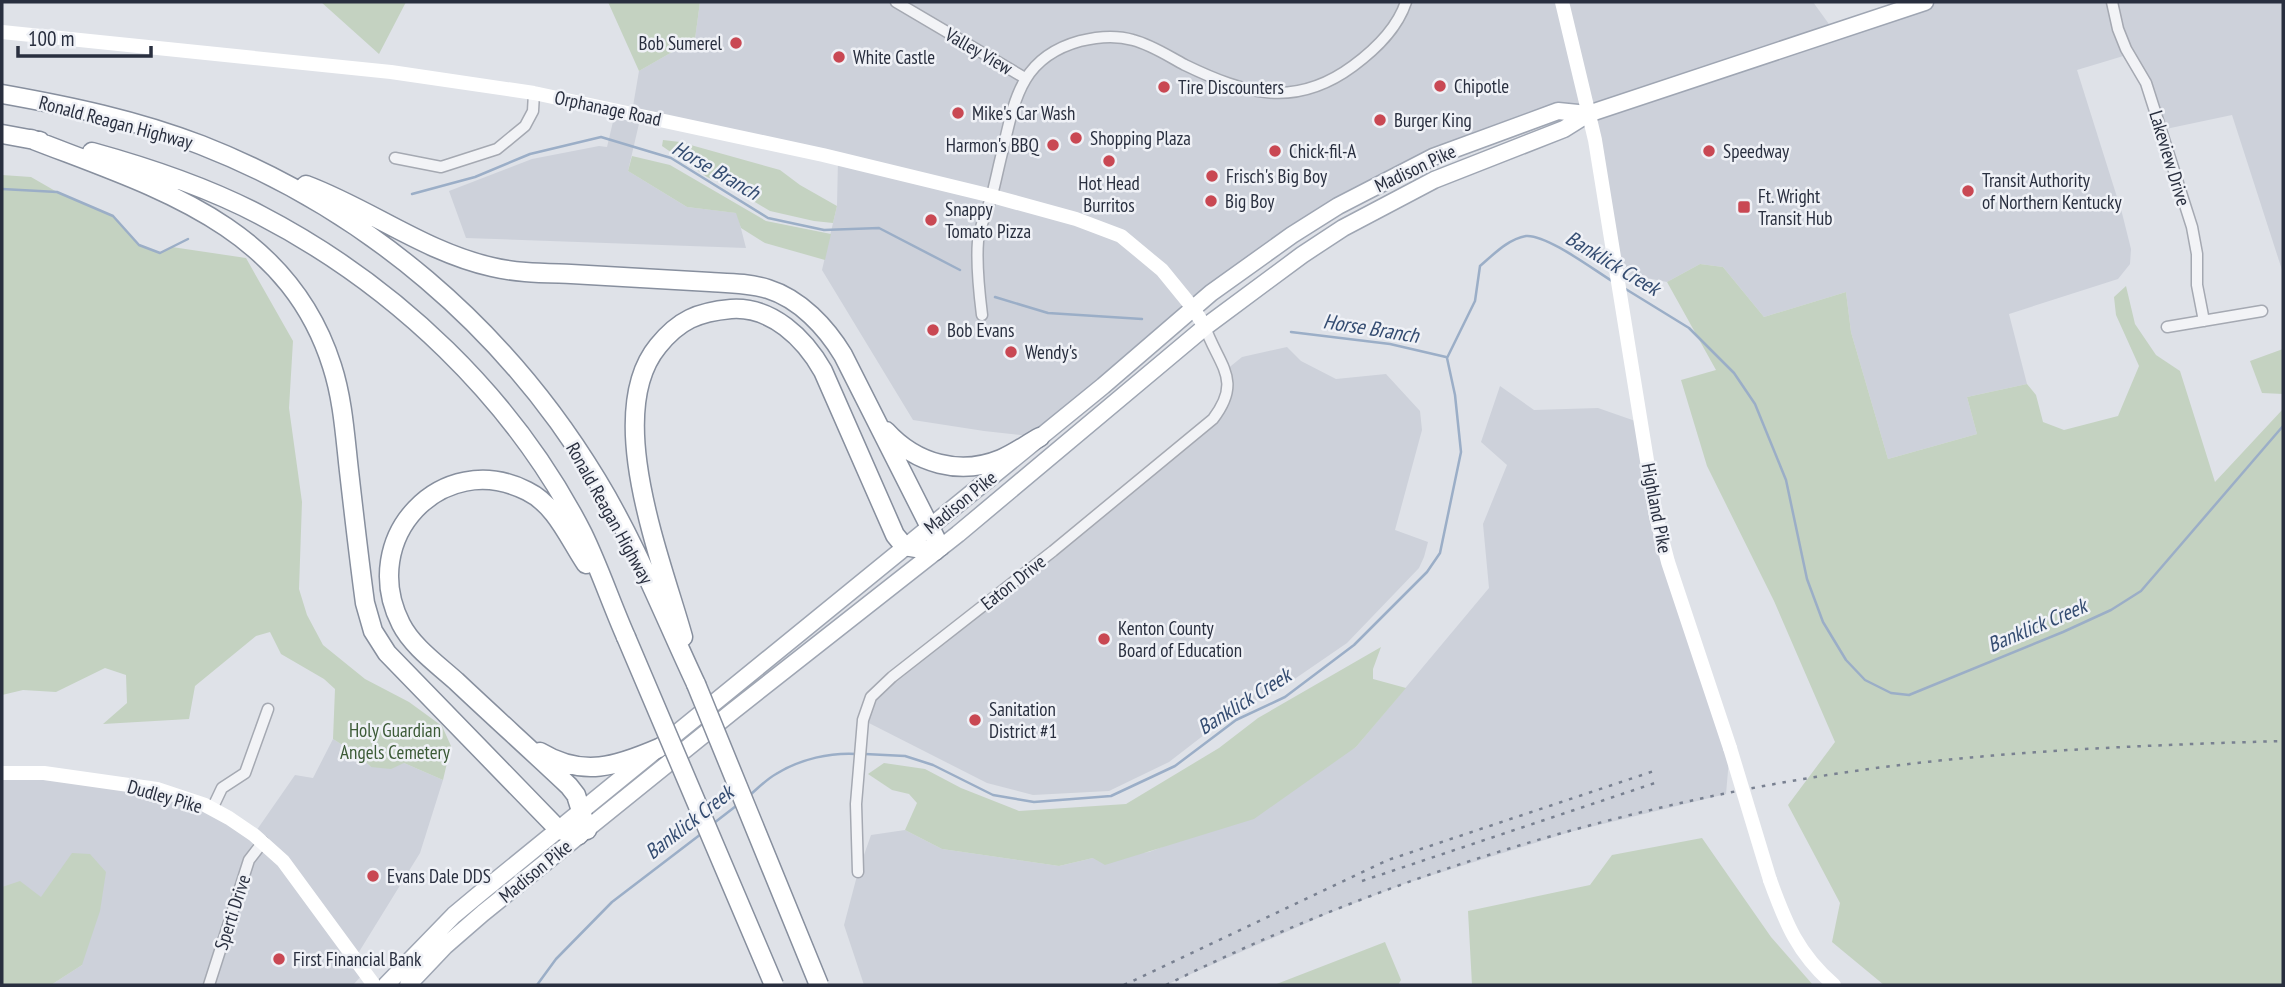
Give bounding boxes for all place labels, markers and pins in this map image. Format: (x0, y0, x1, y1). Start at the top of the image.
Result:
place label: Bob Sumerel (638, 31, 723, 55)
marker: Bob Sumerel (728, 35, 744, 51)
place label: White Castle (853, 45, 935, 69)
marker: White Castle (831, 49, 847, 65)
place label: Chipotle (1454, 74, 1509, 98)
place label: Tire Discounters (1178, 75, 1284, 99)
marker: Chipotle (1432, 78, 1448, 94)
marker: Tire Discounters (1156, 79, 1172, 95)
place label: Mike's Car Wash (972, 101, 1075, 125)
marker: Mike's Car Wash (950, 105, 966, 121)
place label: Burger King (1394, 108, 1472, 132)
marker: Burger King (1372, 112, 1388, 128)
place label: Shopping Plaza (1090, 126, 1191, 150)
marker: Shopping Plaza (1068, 130, 1084, 146)
place label: Harmon's BBQ (946, 133, 1040, 157)
marker: Harmon's BBQ (1045, 137, 1061, 153)
place label: Chick-fil-A (1289, 139, 1356, 163)
place label: Speedway (1723, 139, 1790, 163)
marker: Chick-fil-A (1267, 143, 1283, 159)
marker: Speedway (1701, 143, 1717, 159)
marker: Hot Head Burritos (1101, 153, 1117, 169)
place label: Frisch's Big Boy (1226, 164, 1328, 188)
marker: Frisch's Big Boy (1204, 168, 1220, 184)
place label: Transit Authority of Northern Kentucky (1982, 168, 2122, 214)
place label: Hot Head Burritos (1078, 171, 1140, 217)
marker: Transit Authority of Northern Kentucky (1960, 183, 1976, 199)
place label: Ft. Wright Transit Hub (1758, 184, 1833, 230)
place label: Big Boy (1225, 189, 1275, 213)
marker: Big Boy (1203, 193, 1219, 209)
place label: Snappy Tomato Pizza (945, 197, 1031, 243)
marker: Ft. Wright Transit Hub (1736, 199, 1752, 215)
marker: Snappy Tomato Pizza (923, 212, 939, 228)
place label: Bob Evans (947, 318, 1014, 342)
marker: Bob Evans (925, 322, 941, 338)
place label: Wendy's (1025, 340, 1078, 364)
marker: Wendy's (1003, 344, 1019, 360)
place label: Kenton County Board of Education (1118, 616, 1242, 662)
marker: Kenton County Board of Education (1096, 631, 1112, 647)
place label: Sanitation District #1 (989, 697, 1057, 743)
marker: Sanitation District #1 (967, 712, 983, 728)
place label: Evans Dale DDS (387, 864, 491, 888)
marker: Evans Dale DDS (365, 868, 381, 884)
place label: First Financial Bank (293, 947, 422, 971)
marker: First Financial Bank (271, 951, 287, 967)

